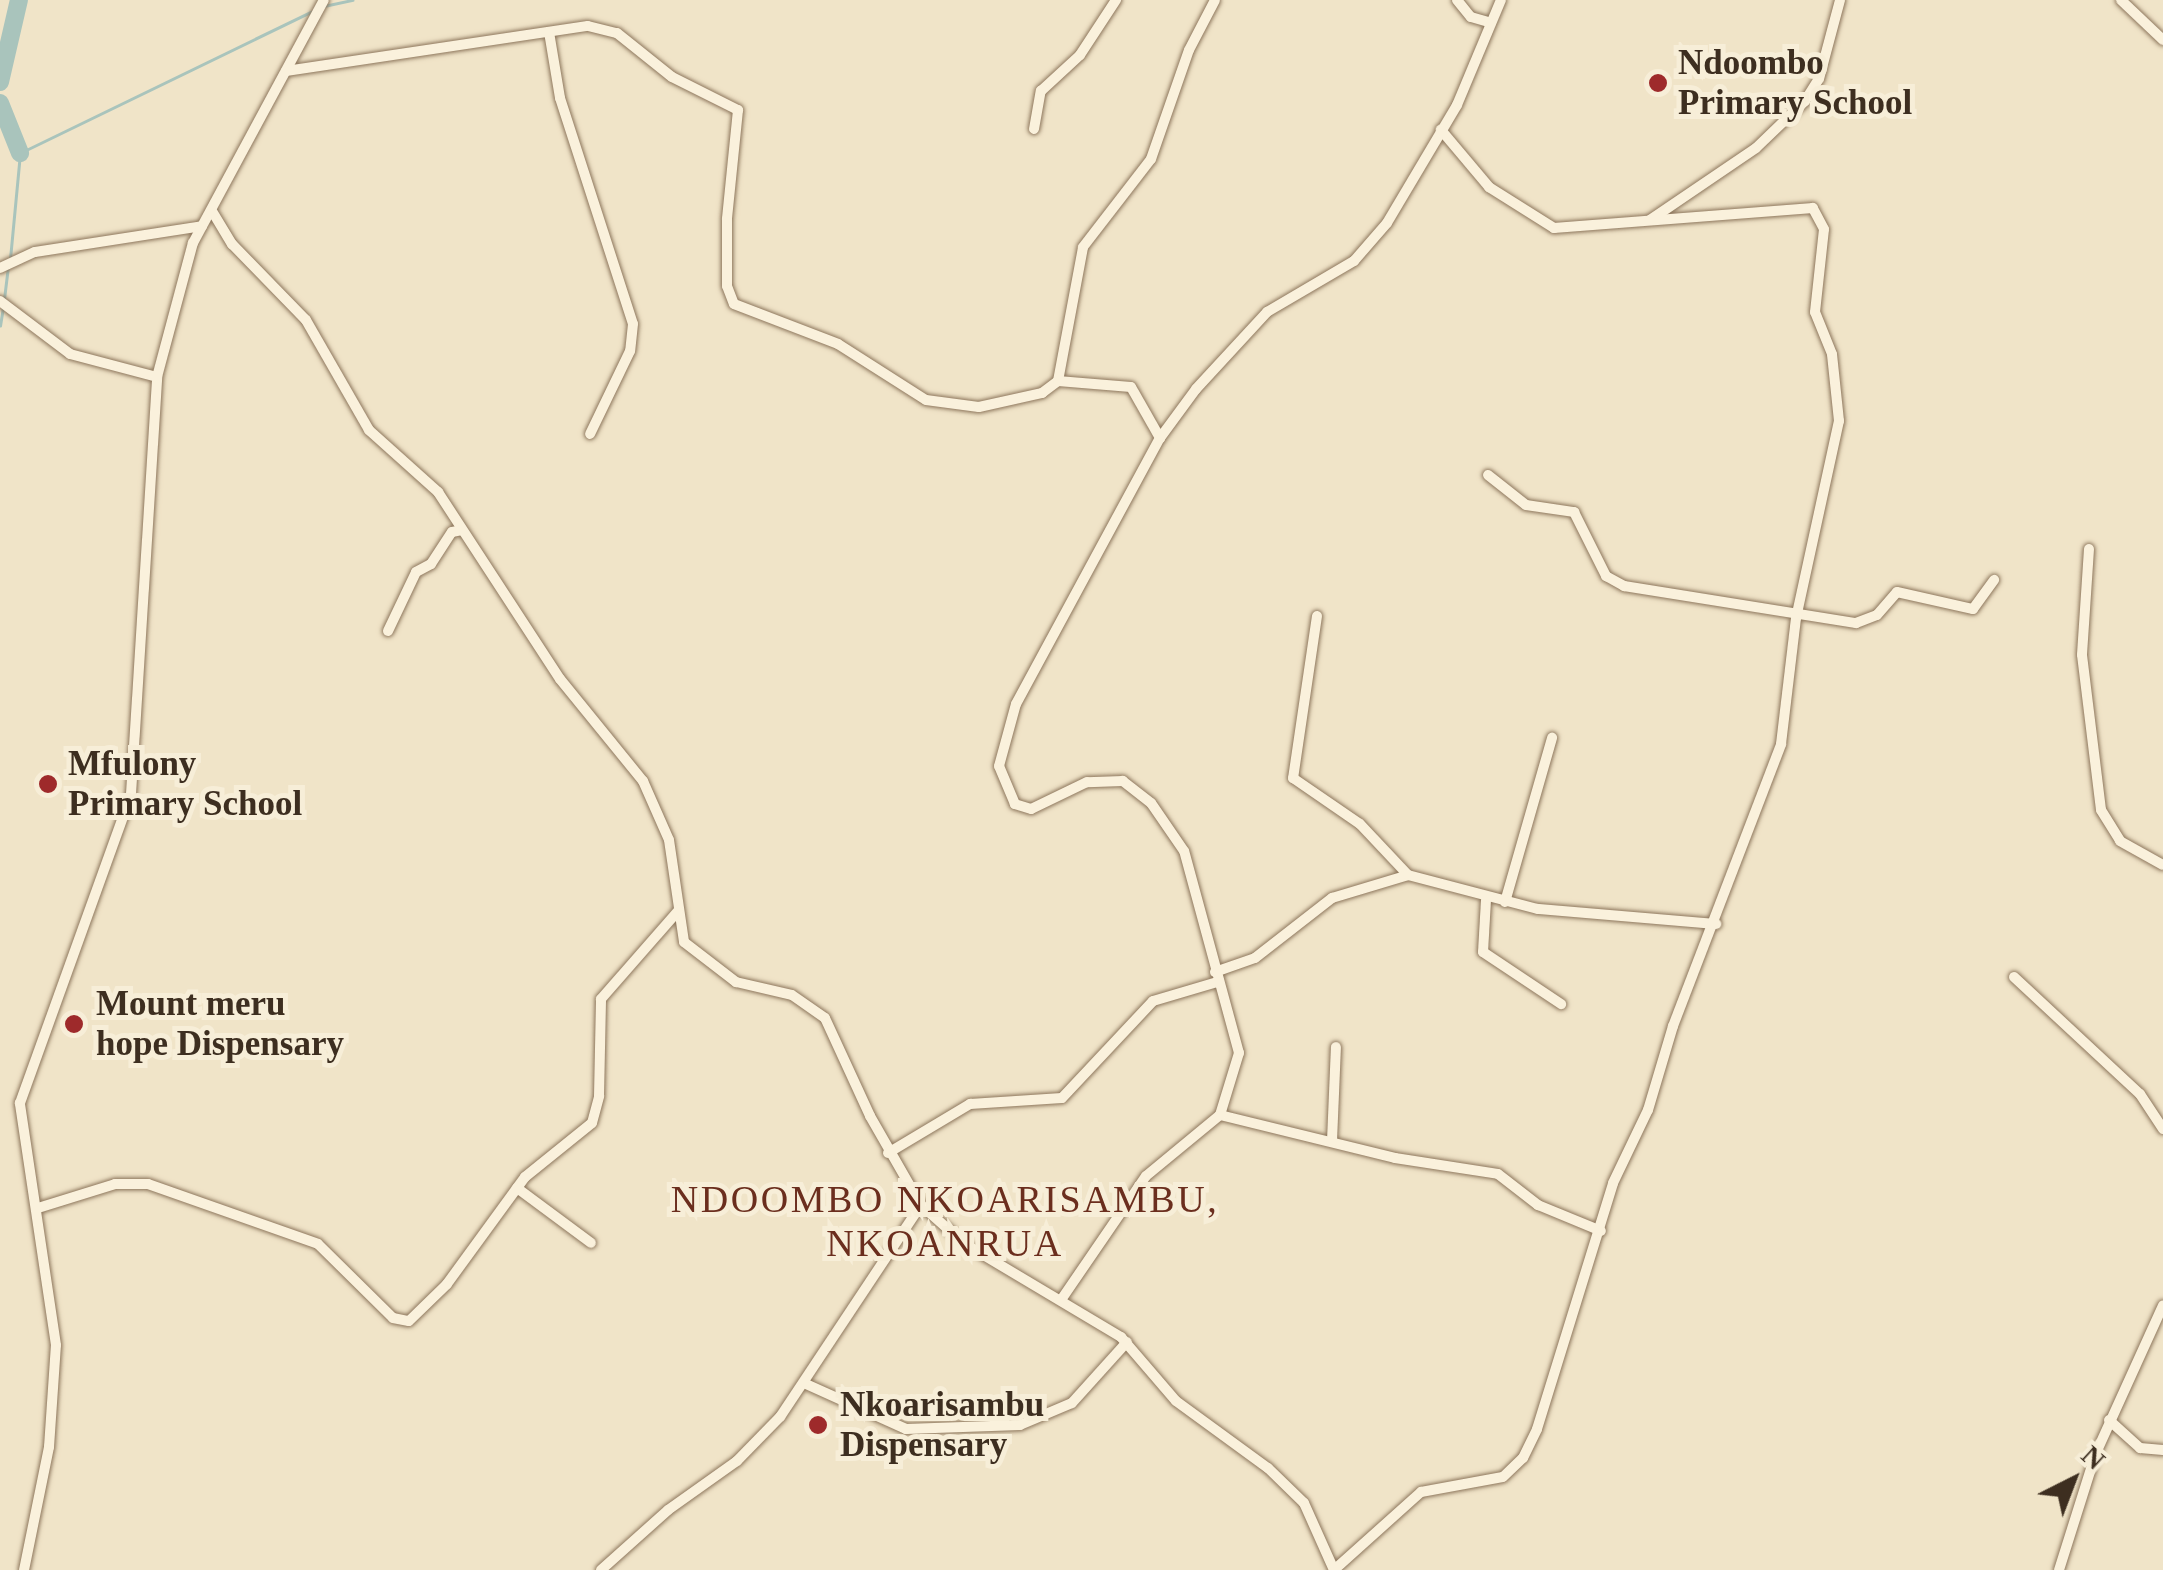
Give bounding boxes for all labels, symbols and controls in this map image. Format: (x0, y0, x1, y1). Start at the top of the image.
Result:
place label: Ndoombo Primary School (1678, 42, 1912, 124)
marker: Ndoombo Primary School (1647, 72, 1669, 94)
place label: Mfulony Primary School (68, 743, 302, 825)
marker: Mfulony Primary School (37, 773, 59, 795)
place label: Mount meru hope Dispensary (96, 983, 344, 1065)
marker: Mount meru hope Dispensary (61, 1011, 87, 1037)
district label: NDOOMBO NKOARISAMBU, NKOANRUA (671, 1177, 1219, 1266)
place label: Nkoarisambu Dispensary (840, 1384, 1044, 1466)
marker: Nkoarisambu Dispensary (805, 1412, 831, 1438)
north arrow (2023, 1430, 2123, 1530)
text: N (2076, 1439, 2111, 1476)

